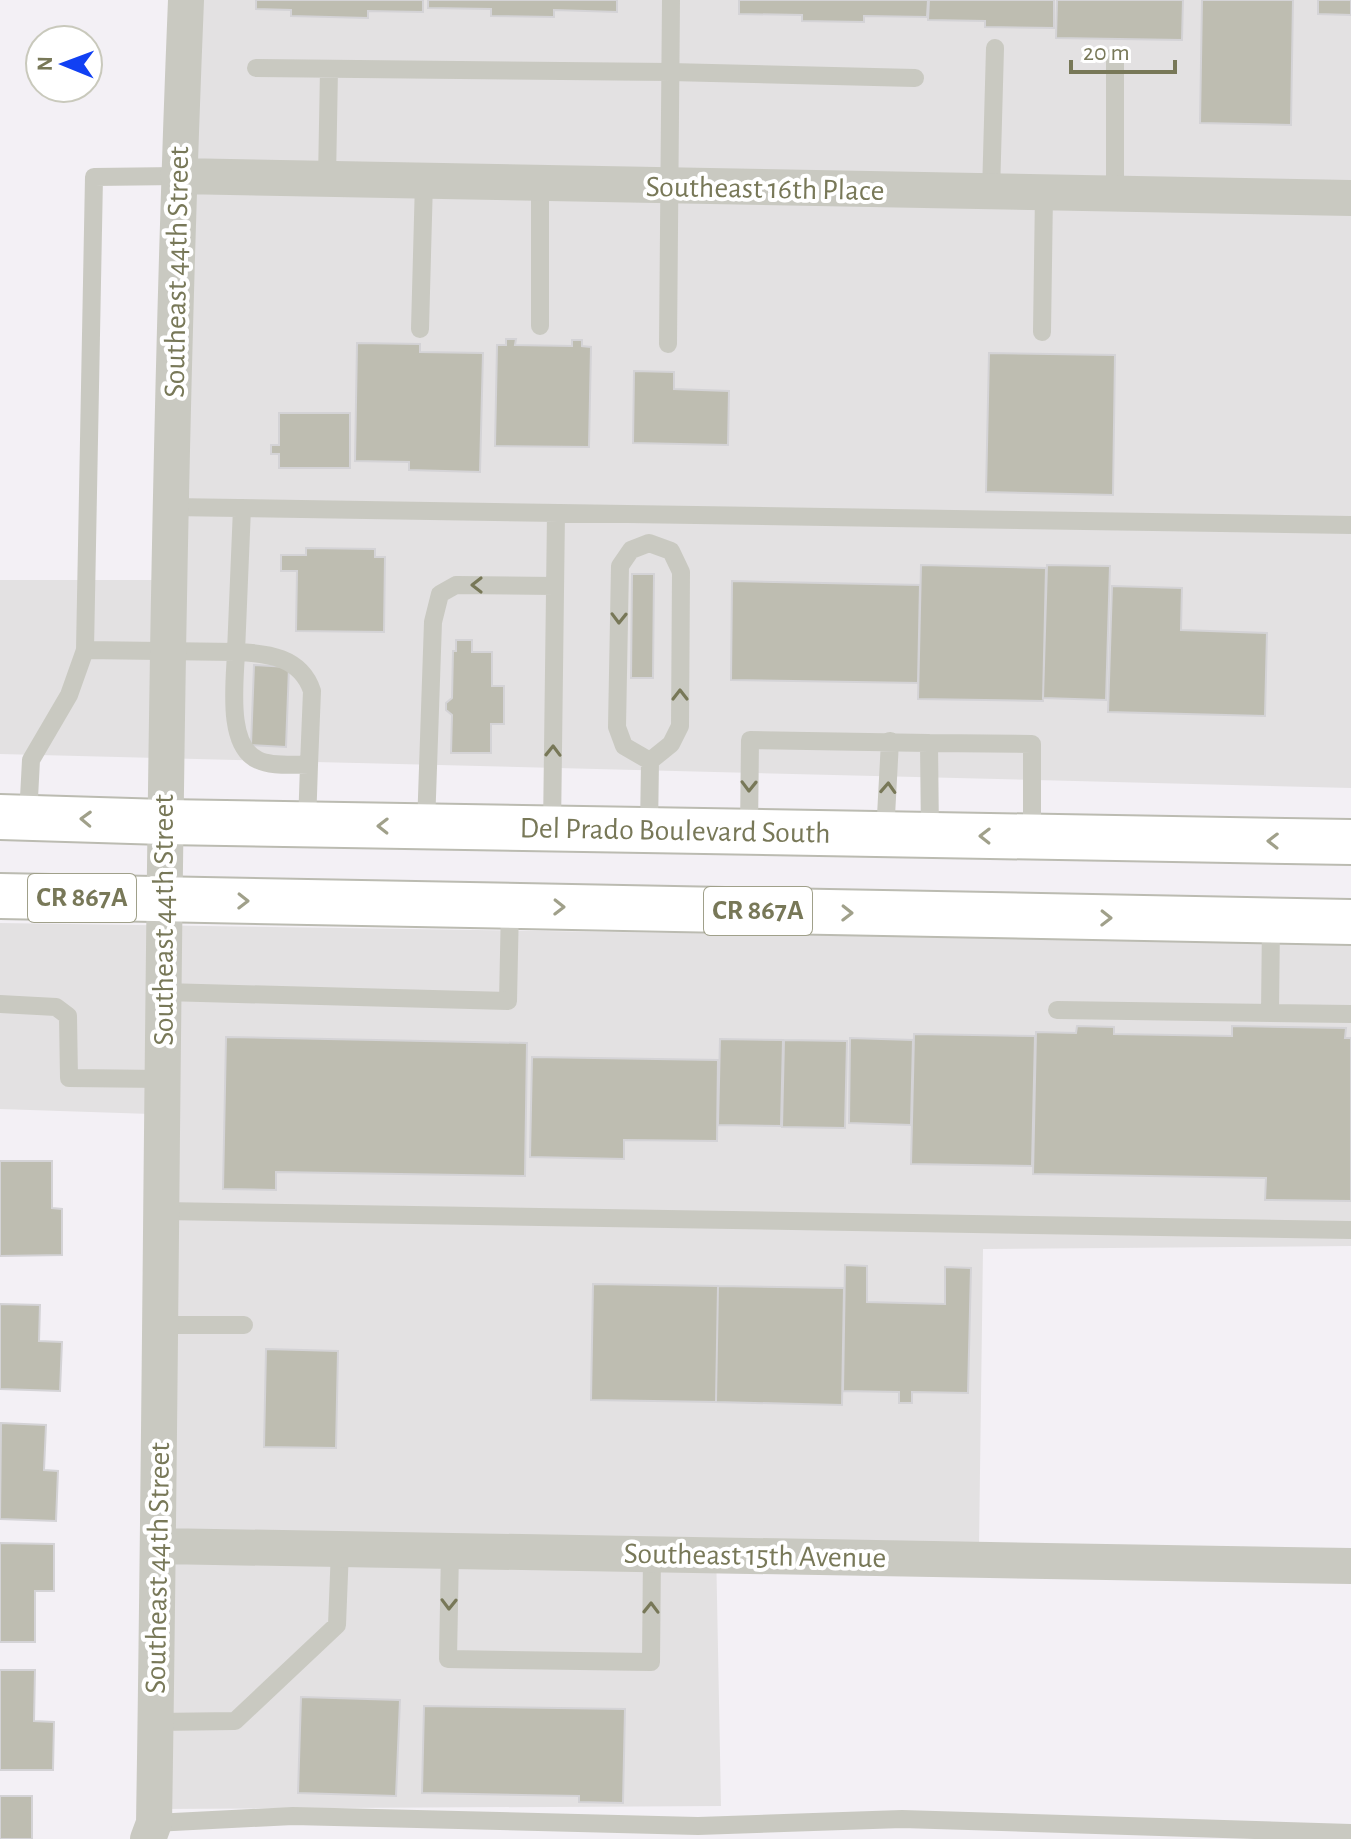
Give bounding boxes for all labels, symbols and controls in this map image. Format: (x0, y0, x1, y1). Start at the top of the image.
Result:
north arrow (24, 24, 104, 104)
scale bar (1071, 24, 1175, 74)
text: 20 m (1083, 41, 1130, 65)
text: N (34, 56, 56, 72)
street label: Southeast 44th Street (160, 145, 194, 398)
street label: Southeast 16th Place (645, 172, 885, 206)
one-way arrow (470, 576, 483, 594)
one-way arrow (610, 612, 628, 625)
one-way arrow (671, 688, 689, 701)
one-way arrow (544, 744, 562, 757)
one-way arrow (740, 780, 757, 793)
one-way arrow (879, 781, 896, 794)
street label: Southeast 44th Street (149, 794, 179, 1046)
one-way arrow (79, 811, 92, 828)
street label: Del Prado Boulevard South (519, 813, 831, 849)
one-way arrow (376, 817, 389, 834)
one-way arrow (978, 827, 991, 845)
one-way arrow (1266, 832, 1279, 850)
road number: CR 867A (28, 874, 136, 922)
road number: CR 867A (704, 887, 812, 935)
one-way arrow (237, 893, 250, 910)
one-way arrow (553, 898, 566, 916)
one-way arrow (841, 904, 854, 921)
one-way arrow (1100, 909, 1113, 926)
street label: Southeast 44th Street (141, 1441, 175, 1694)
street label: Southeast 15th Avenue (624, 1539, 886, 1573)
one-way arrow (441, 1599, 458, 1611)
one-way arrow (642, 1601, 660, 1614)

